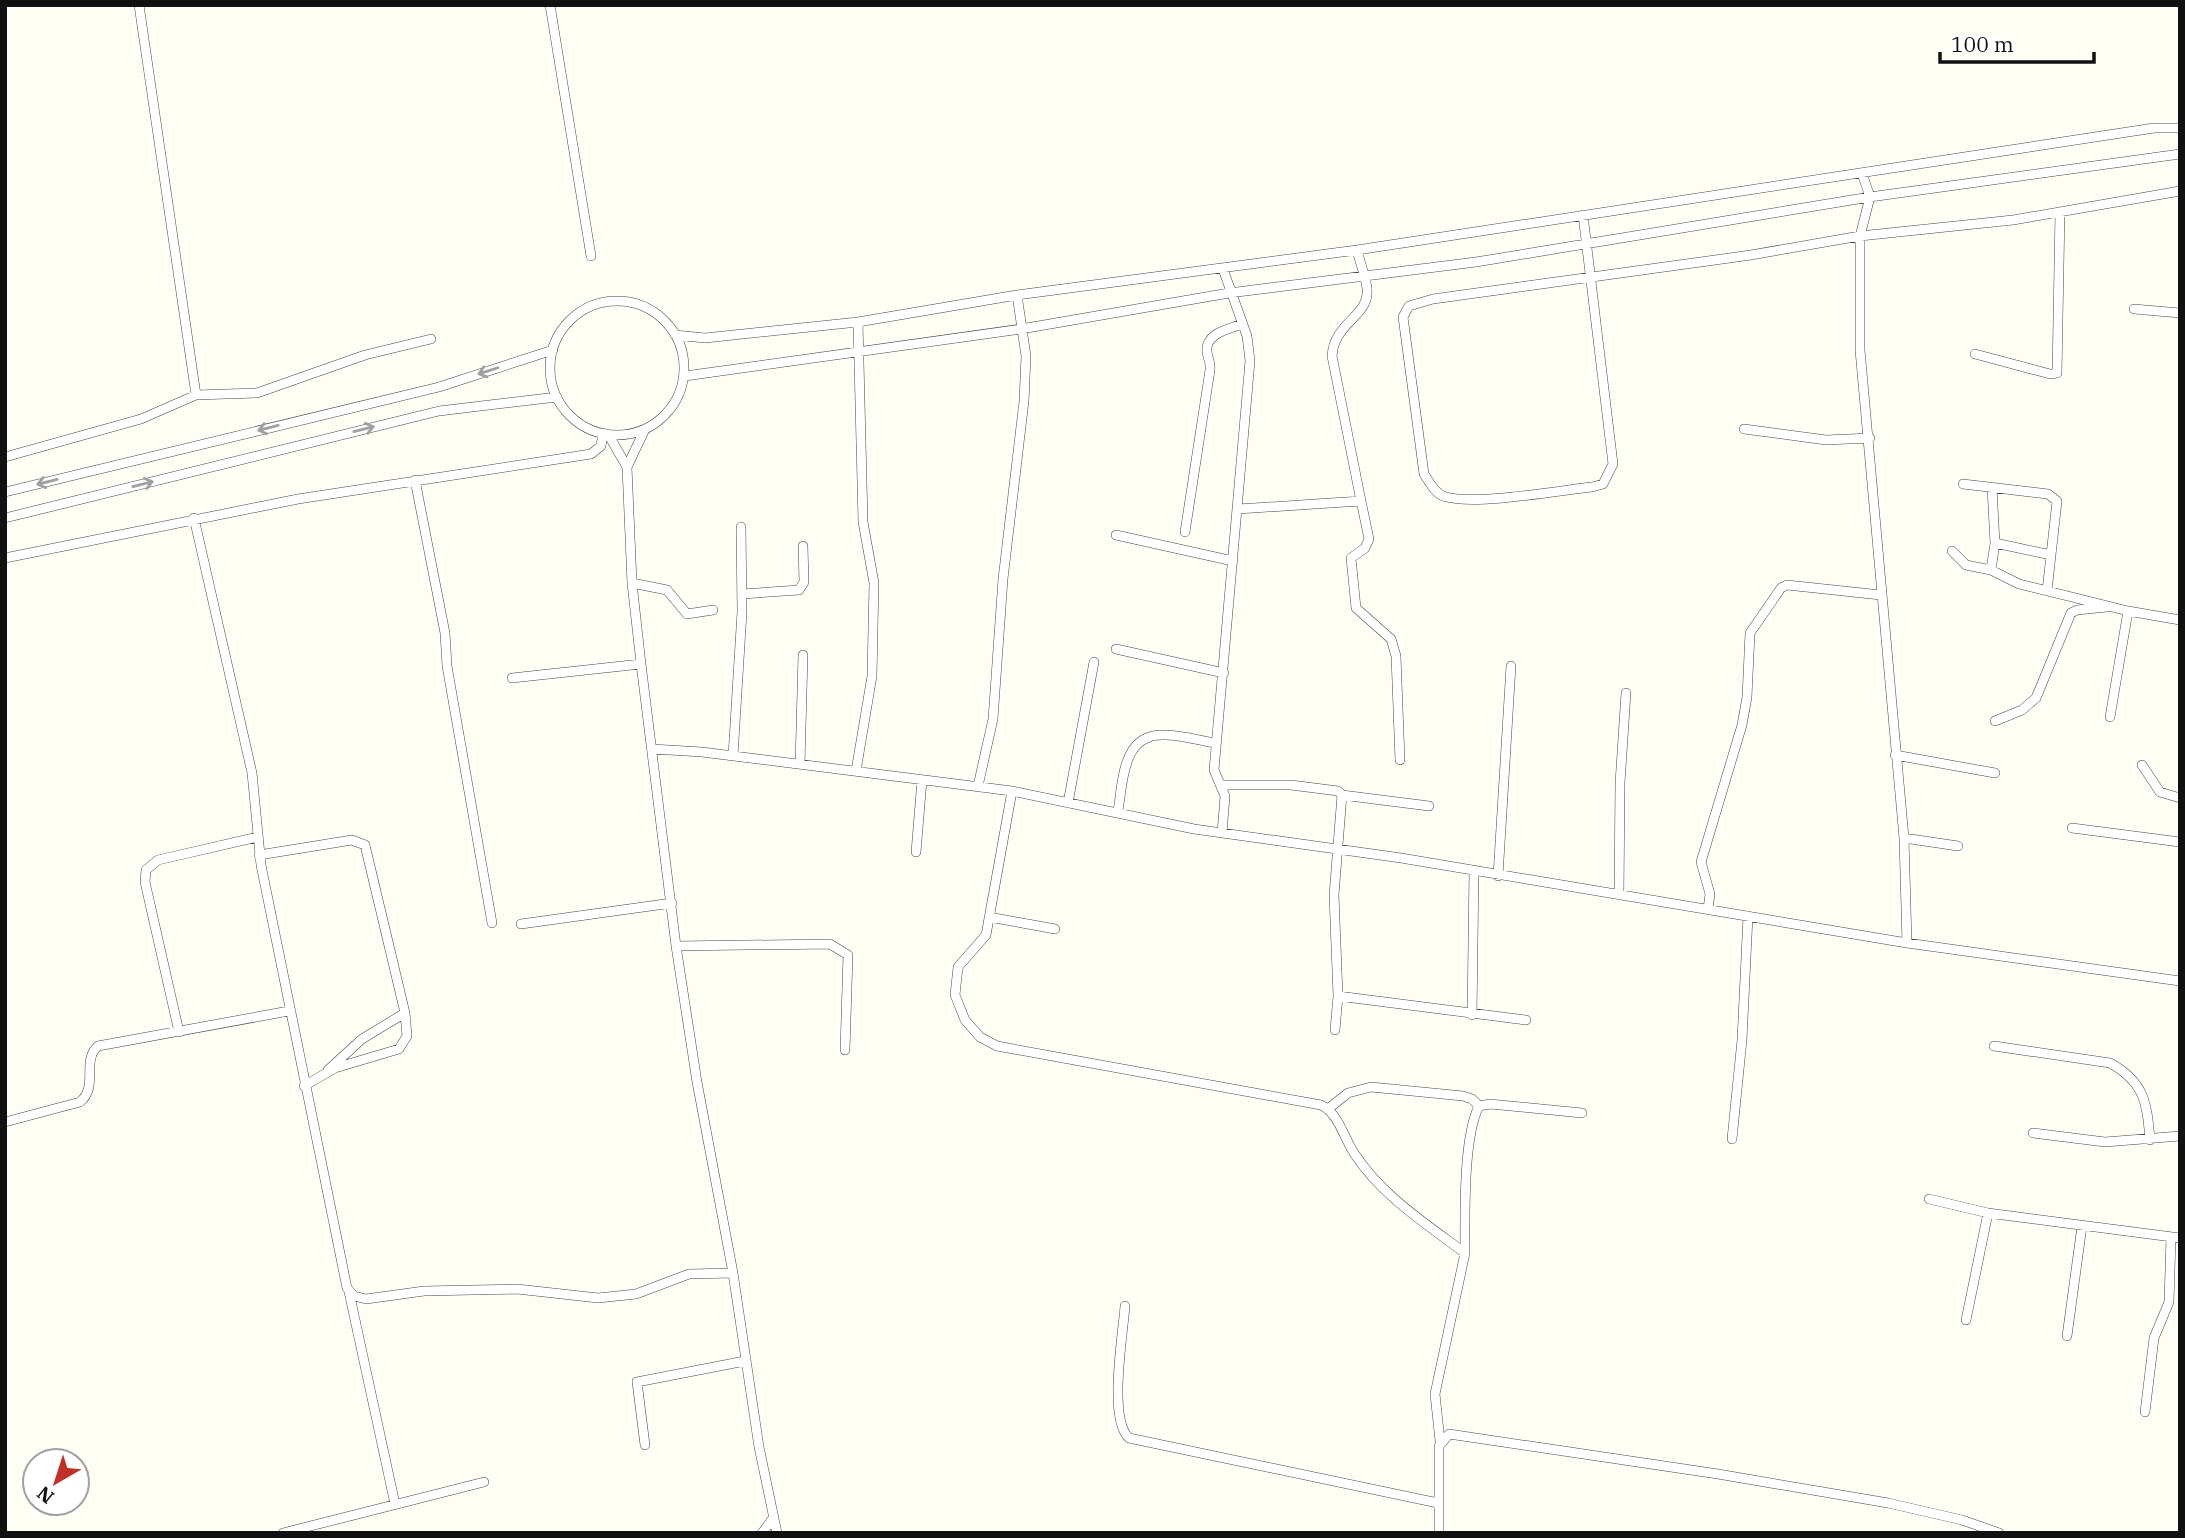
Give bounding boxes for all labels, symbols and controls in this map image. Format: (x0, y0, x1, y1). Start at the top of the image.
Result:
scale bar (1940, 21, 2094, 65)
text: 100 m (1951, 30, 2014, 58)
one-way arrow (477, 366, 499, 379)
one-way arrow (257, 422, 280, 435)
one-way arrow (352, 422, 375, 435)
one-way arrow (36, 476, 58, 489)
one-way arrow (131, 477, 154, 490)
north arrow (21, 1447, 91, 1517)
text: N (32, 1481, 59, 1509)

